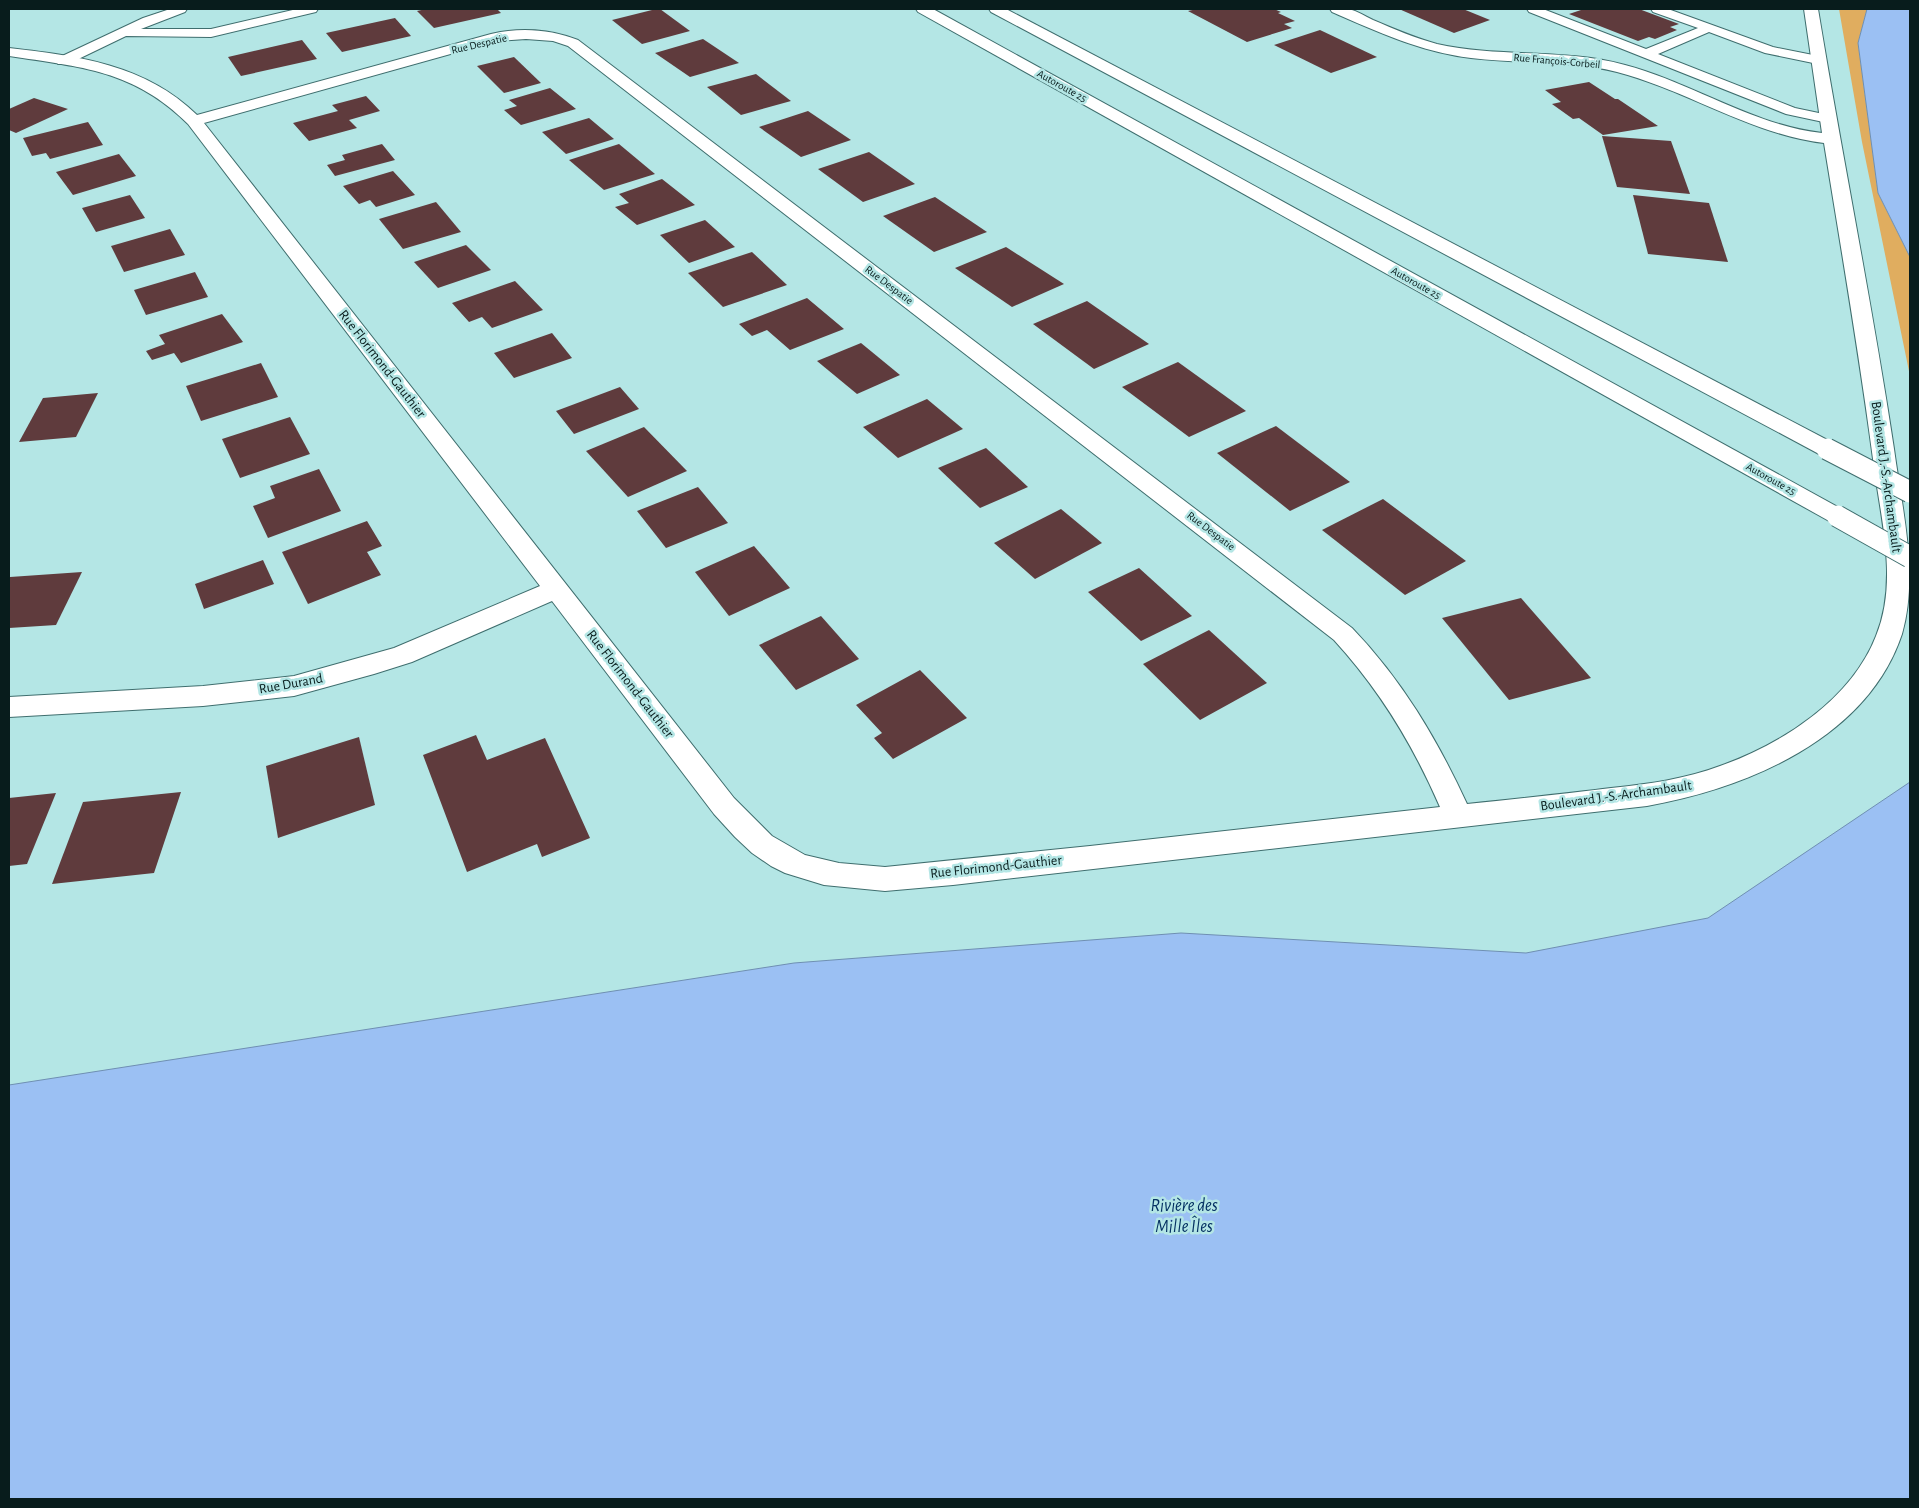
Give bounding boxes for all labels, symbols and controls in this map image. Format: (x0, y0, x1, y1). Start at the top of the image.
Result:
street label: Rue Despatie (450, 32, 508, 56)
street label: Rue François-Corbeil (1513, 52, 1601, 70)
street label: Autoroute 25 (1035, 68, 1089, 104)
street label: Rue Despatie (863, 264, 915, 306)
street label: Autoroute 25 (1389, 265, 1443, 301)
street label: Rue Florimond-Gauthier (336, 308, 429, 421)
street label: Boulevard J.-S.-Archambault (1868, 400, 1904, 554)
street label: Autoroute 25 (1744, 461, 1798, 497)
street label: Rue Despatie (1185, 510, 1237, 552)
street label: Rue Florimond-Gauthier (584, 628, 677, 741)
street label: Rue Durand (258, 671, 324, 697)
street label: Boulevard J.-S.-Archambault (1539, 778, 1693, 814)
street label: Rue Florimond-Gauthier (930, 853, 1063, 881)
water label: Rivière des Mille Îles (1150, 1197, 1218, 1236)

